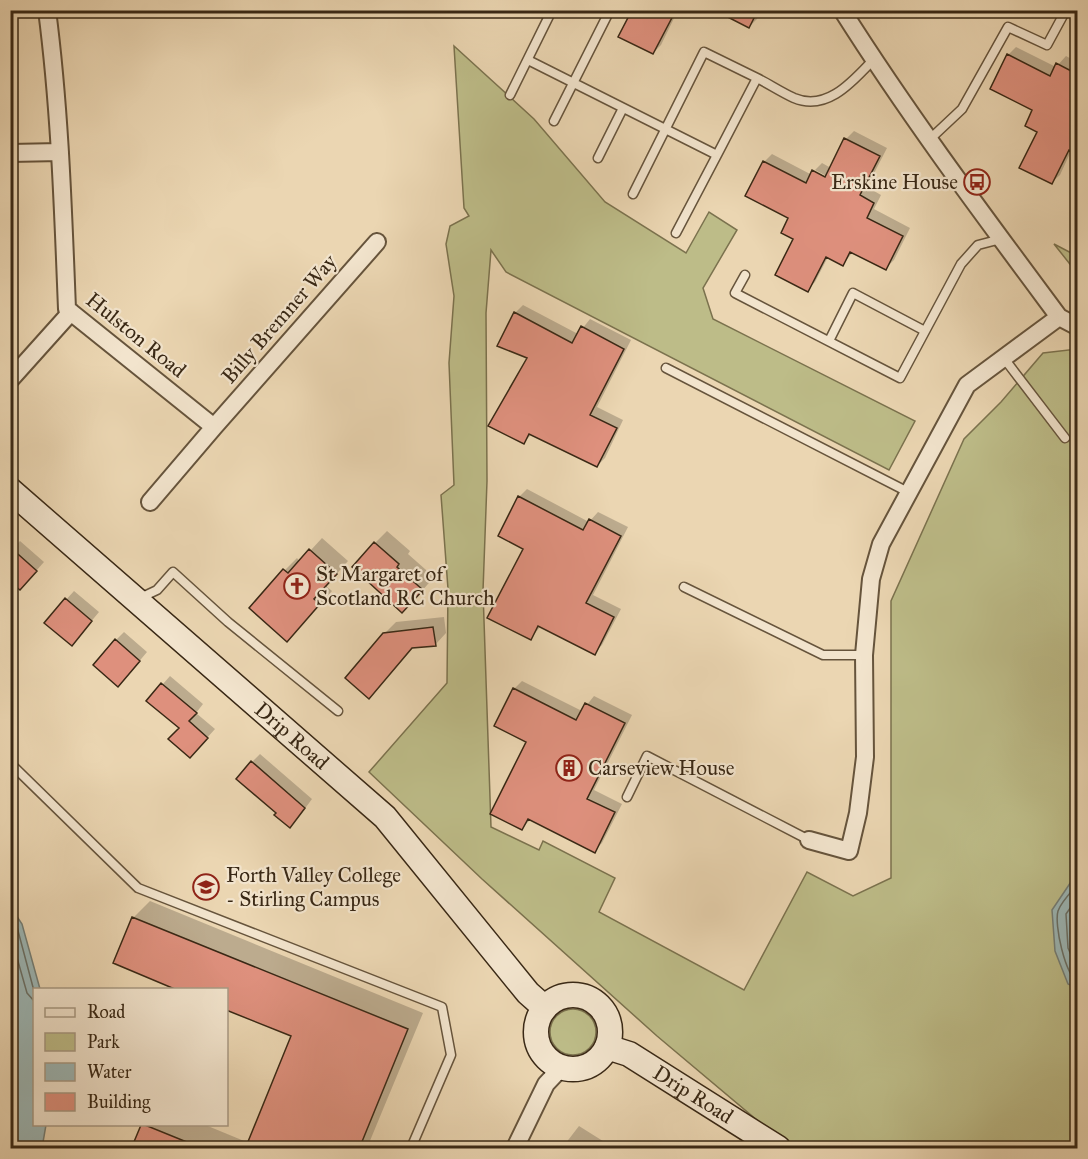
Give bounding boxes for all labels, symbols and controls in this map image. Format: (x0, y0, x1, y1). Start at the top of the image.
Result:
bus stop icon: Erskine House (962, 167, 992, 197)
place label: Erskine House (831, 169, 958, 195)
street label: Billy Bremner Way (216, 248, 343, 389)
street label: Hulston Road (81, 287, 192, 384)
place label: St Margaret of Scotland RC Church (316, 561, 495, 611)
church icon: St Margaret of Scotland RC Church (282, 571, 312, 601)
street label: Drip Road (249, 696, 335, 775)
building icon: Carseview House (554, 753, 584, 783)
place label: Carseview House (588, 755, 735, 781)
place label: Forth Valley College - Stirling Campus (226, 862, 401, 912)
school or university icon: Forth Valley College - Stirling Campus (191, 872, 221, 902)
legend (33, 988, 228, 1126)
text: Road (87, 1001, 125, 1023)
text: Park (87, 1031, 120, 1053)
street label: Drip Road (648, 1059, 739, 1130)
text: Water (87, 1061, 132, 1083)
text: Building (87, 1091, 151, 1114)

